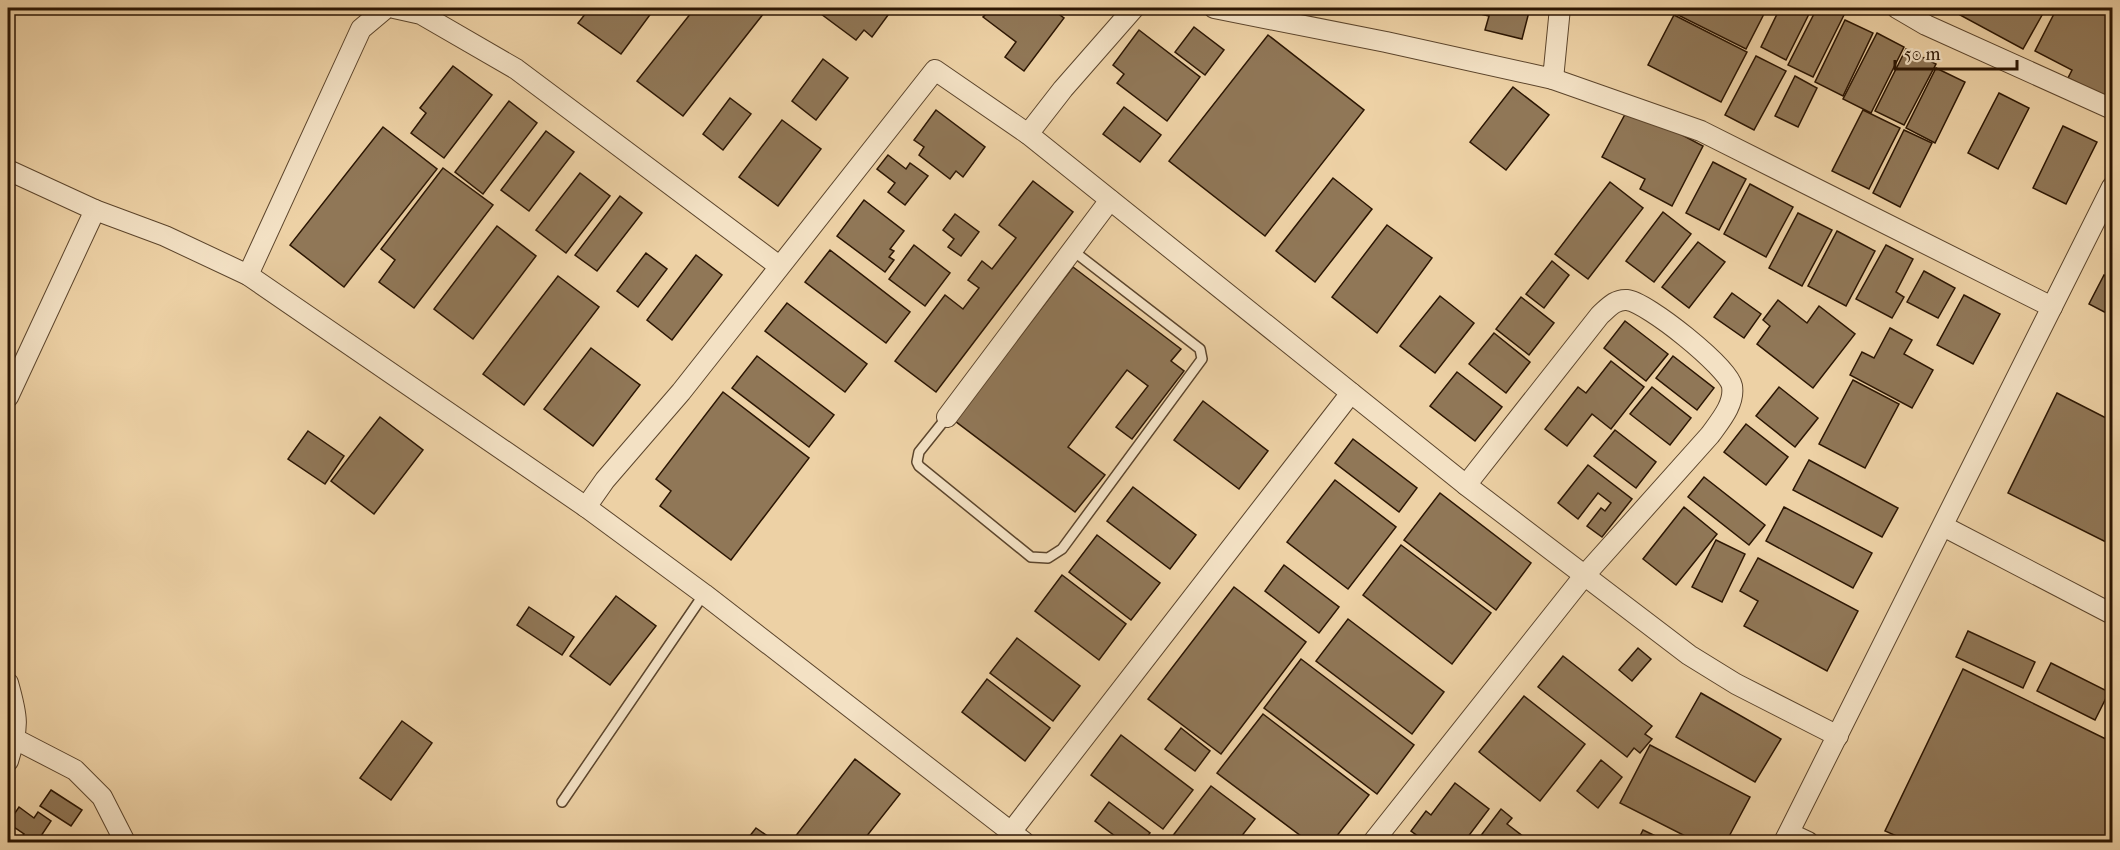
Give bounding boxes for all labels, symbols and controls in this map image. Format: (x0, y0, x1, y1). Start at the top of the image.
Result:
scale bar (1895, 33, 2016, 71)
text: 50 m (1904, 44, 1941, 65)

